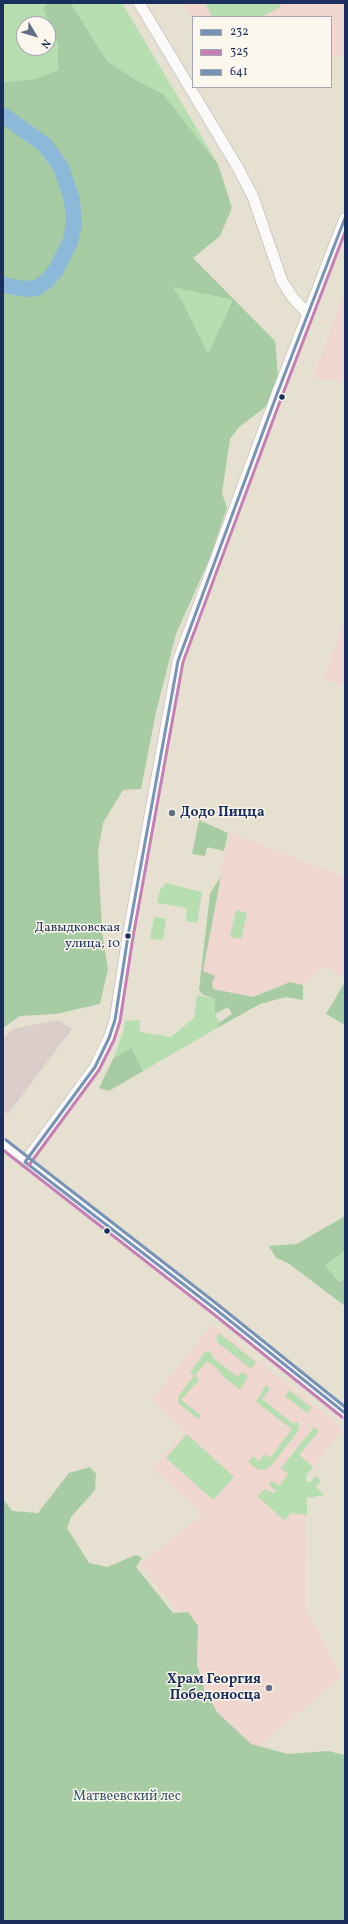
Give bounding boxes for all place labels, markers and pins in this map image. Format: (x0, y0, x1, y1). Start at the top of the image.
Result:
unlabelled marker (277, 392, 287, 402)
place label: Додо Пицца (180, 805, 265, 821)
marker: Додо Пицца (167, 808, 177, 818)
place label: Давыдковская улица, 10 (35, 921, 120, 952)
marker: Давыдковская улица, 10 (123, 931, 133, 941)
unlabelled marker (102, 1226, 112, 1236)
place label: Храм Георгия Победоносца (167, 1672, 261, 1704)
marker: Храм Георгия Победоносца (264, 1683, 274, 1693)

